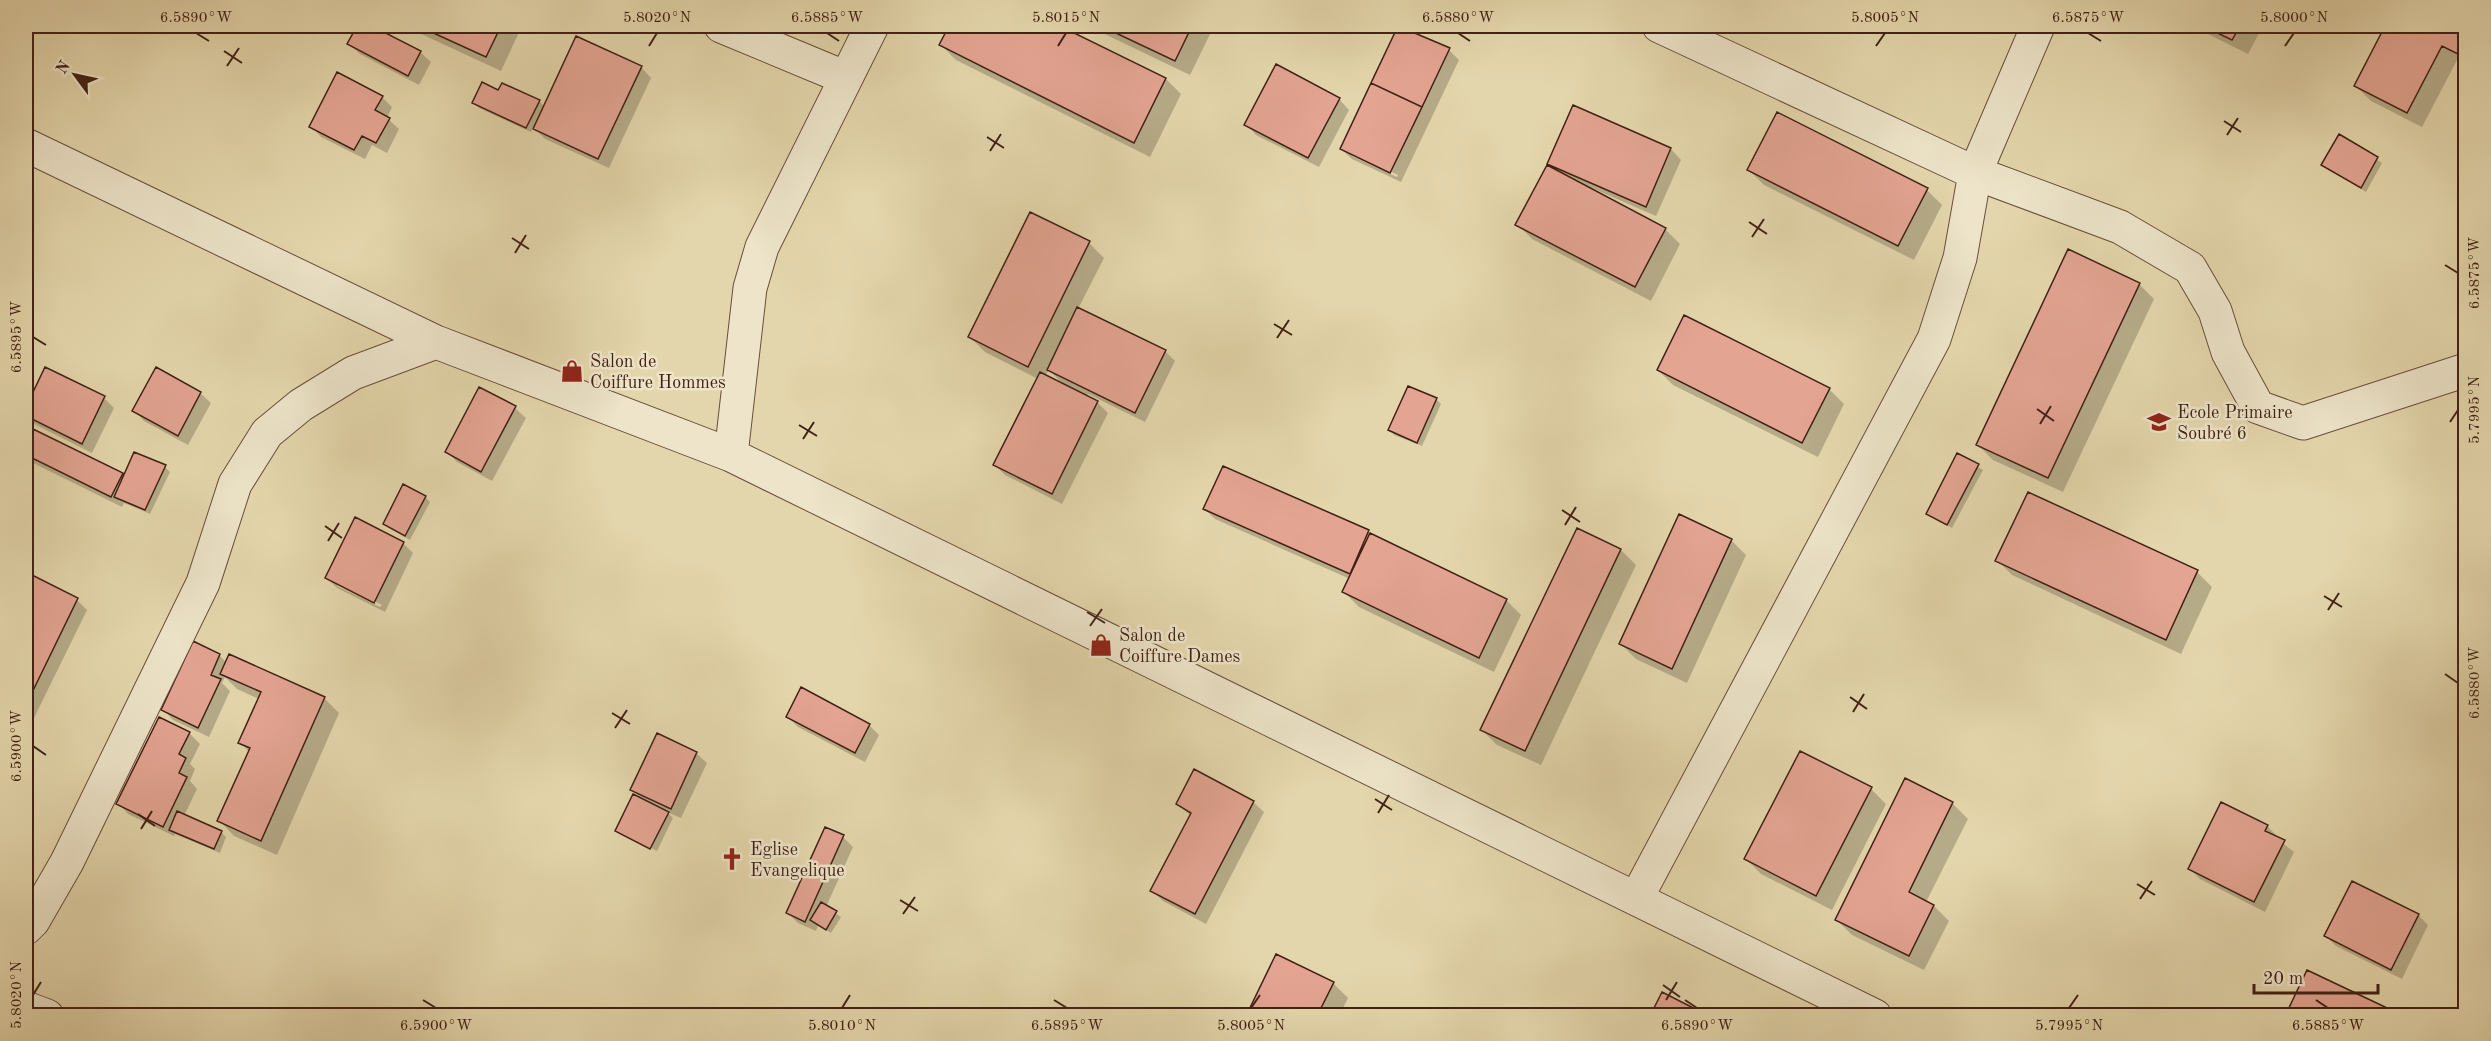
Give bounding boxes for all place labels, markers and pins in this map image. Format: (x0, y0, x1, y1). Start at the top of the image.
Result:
place label: Salon de Coiffure Hommes (590, 353, 726, 392)
shop icon: Salon de Coiffure Hommes (559, 358, 585, 384)
place label: Ecole Primaire Soubré 6 (2177, 404, 2293, 443)
school or university icon: Ecole Primaire Soubré 6 (2146, 409, 2172, 435)
place label: Salon de Coiffure Dames (1119, 627, 1241, 666)
shop icon: Salon de Coiffure Dames (1088, 632, 1114, 658)
place label: Eglise Evangelique (750, 841, 845, 880)
church icon: Eglise Evangelique (719, 846, 745, 872)

